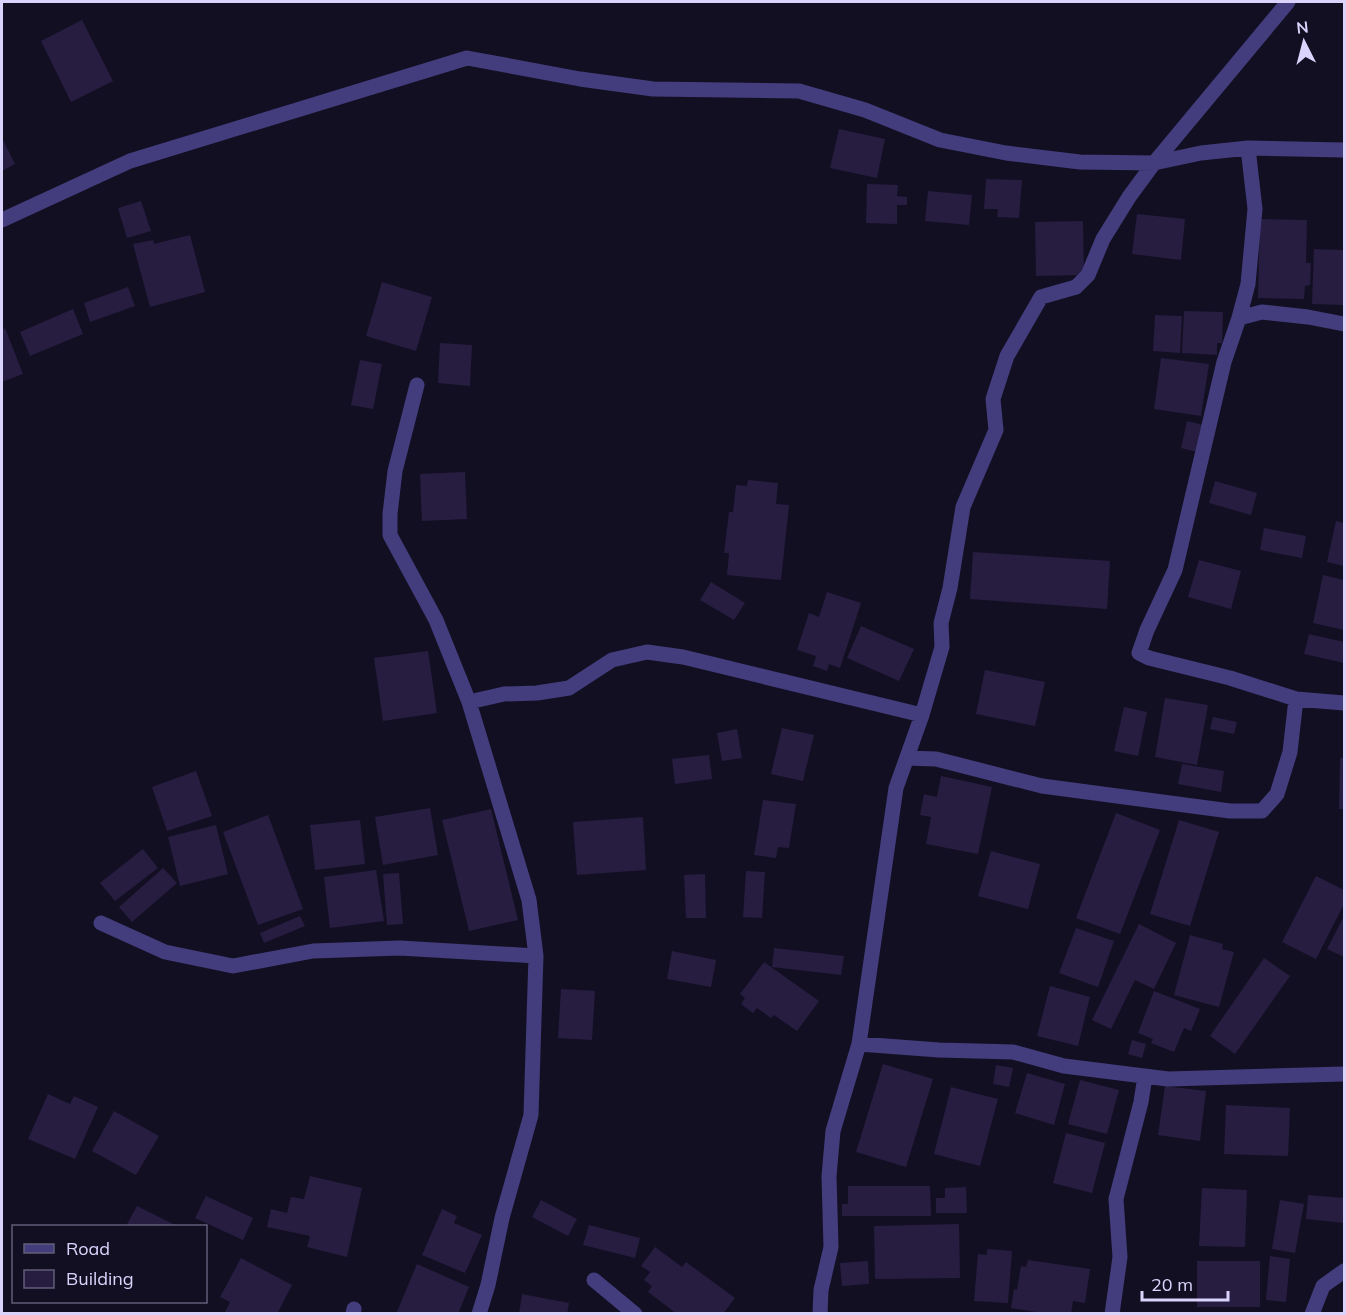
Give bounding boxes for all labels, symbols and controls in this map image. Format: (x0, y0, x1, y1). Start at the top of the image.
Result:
north arrow (1274, 12, 1334, 72)
text: N (1295, 17, 1309, 38)
legend (12, 1225, 207, 1303)
text: Road (66, 1237, 110, 1260)
scale bar (1142, 1264, 1228, 1302)
text: Building (66, 1267, 134, 1290)
text: 20 m (1151, 1273, 1193, 1296)

